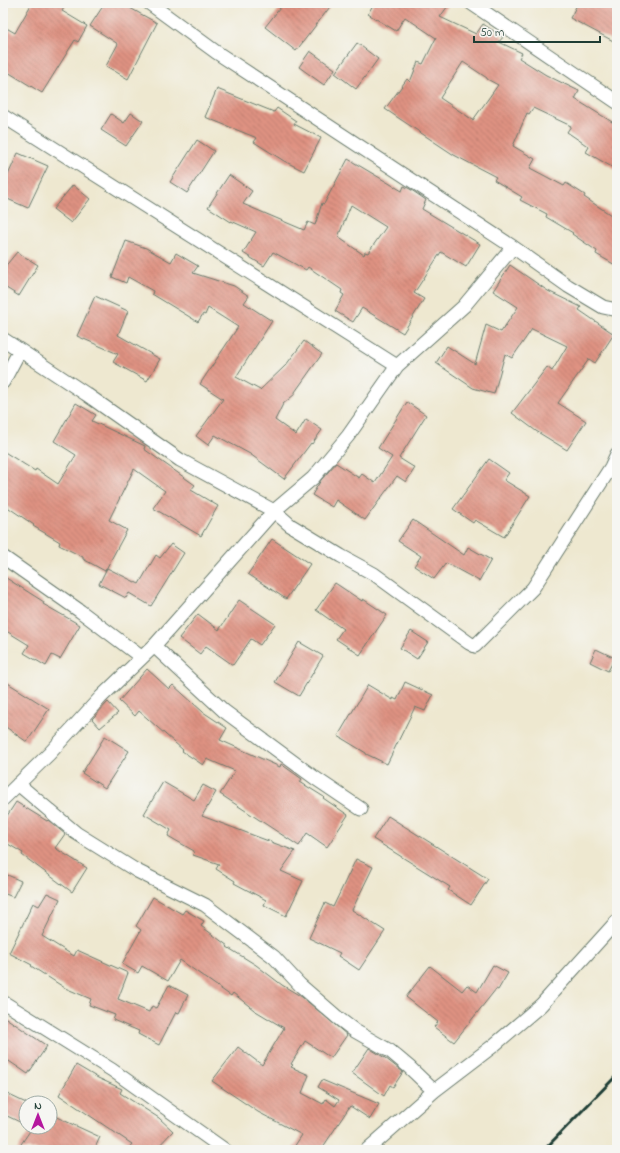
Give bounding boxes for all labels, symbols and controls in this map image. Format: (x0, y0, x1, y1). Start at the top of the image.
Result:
scale bar (474, 18, 600, 44)
text: 50 m (480, 24, 504, 42)
north arrow (18, 1095, 58, 1135)
text: N (34, 1098, 42, 1114)

